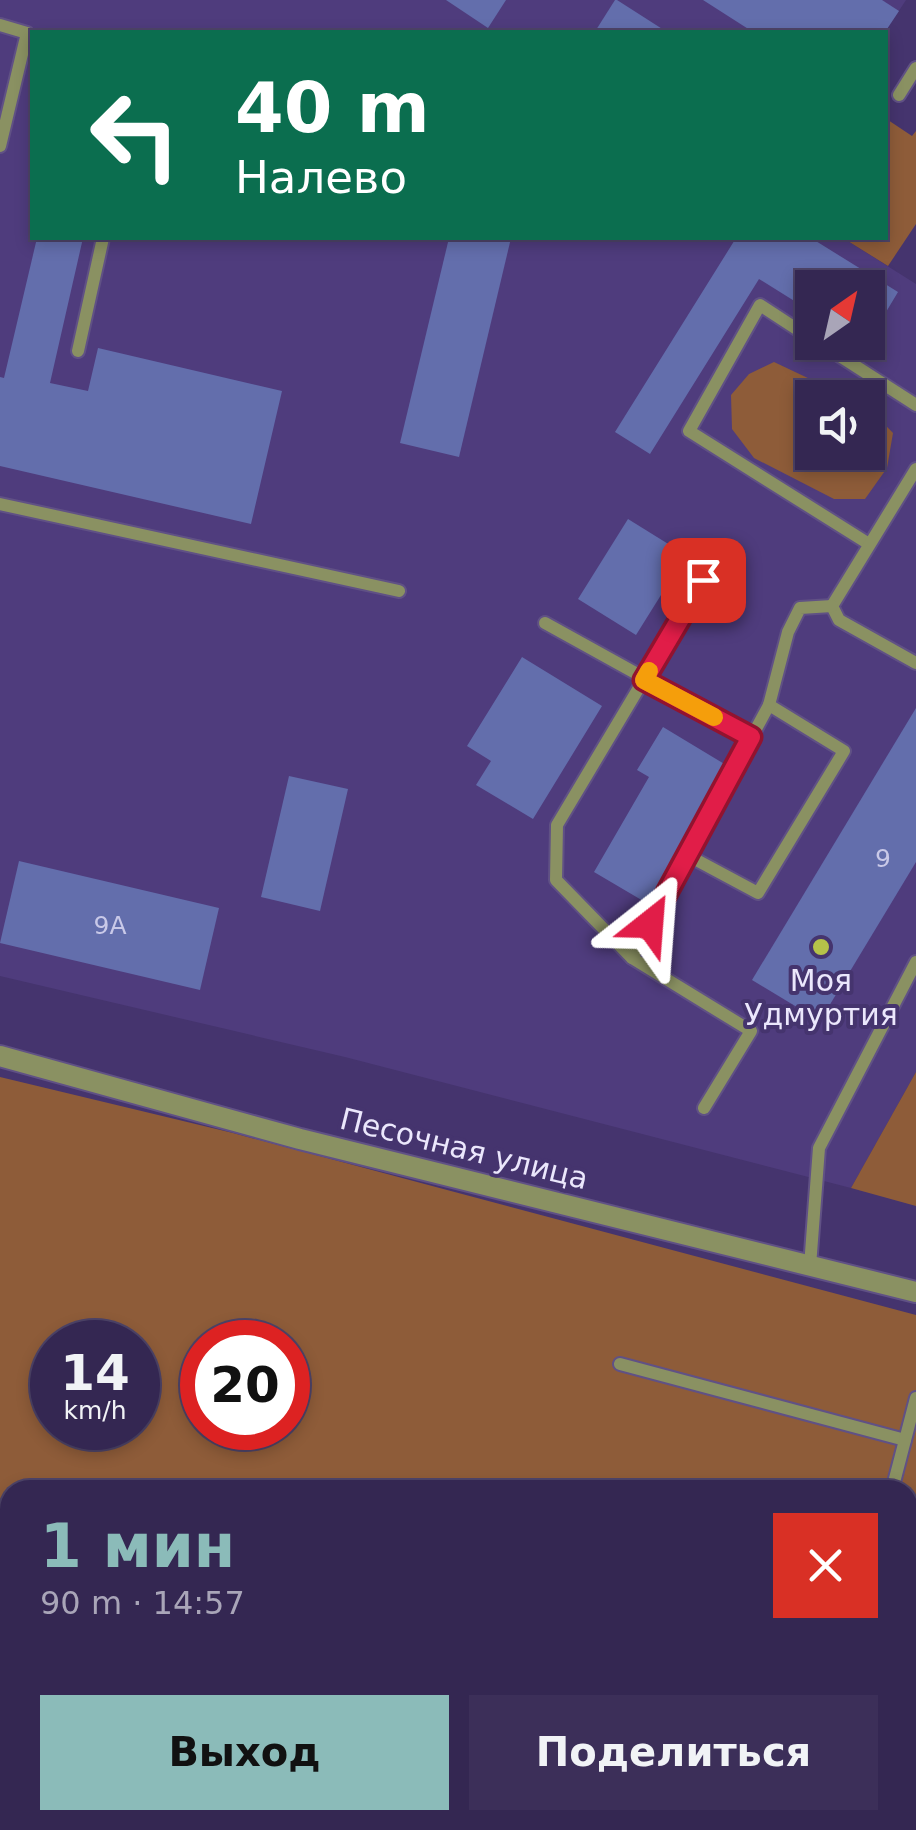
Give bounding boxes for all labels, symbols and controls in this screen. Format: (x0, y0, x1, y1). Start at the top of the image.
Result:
text: 40 m (235, 67, 430, 149)
icon: left (70, 70, 200, 200)
text: Налево (235, 151, 407, 204)
north arrow (795, 270, 885, 360)
map controls (795, 270, 885, 470)
button: sound (795, 380, 885, 470)
pin (661, 538, 746, 623)
icon: arrive (676, 553, 731, 608)
house number: 9 (875, 844, 891, 873)
position arrow (598, 872, 702, 976)
house number: 9А (93, 911, 127, 940)
marker: Моя Удмуртия (810, 936, 832, 958)
place label: Моя Удмуртия (744, 963, 898, 1032)
street label: Песочная улица (336, 1101, 592, 1196)
speed limit sign: 20 (180, 1320, 310, 1450)
text: 14 (60, 1344, 130, 1402)
text: km/h (63, 1396, 127, 1425)
text: 1 мин (40, 1511, 235, 1581)
button: close (773, 1513, 878, 1618)
text: 90 m · 14:57 (40, 1584, 245, 1622)
button: Выход (40, 1695, 449, 1810)
button: Поделиться (469, 1695, 878, 1810)

